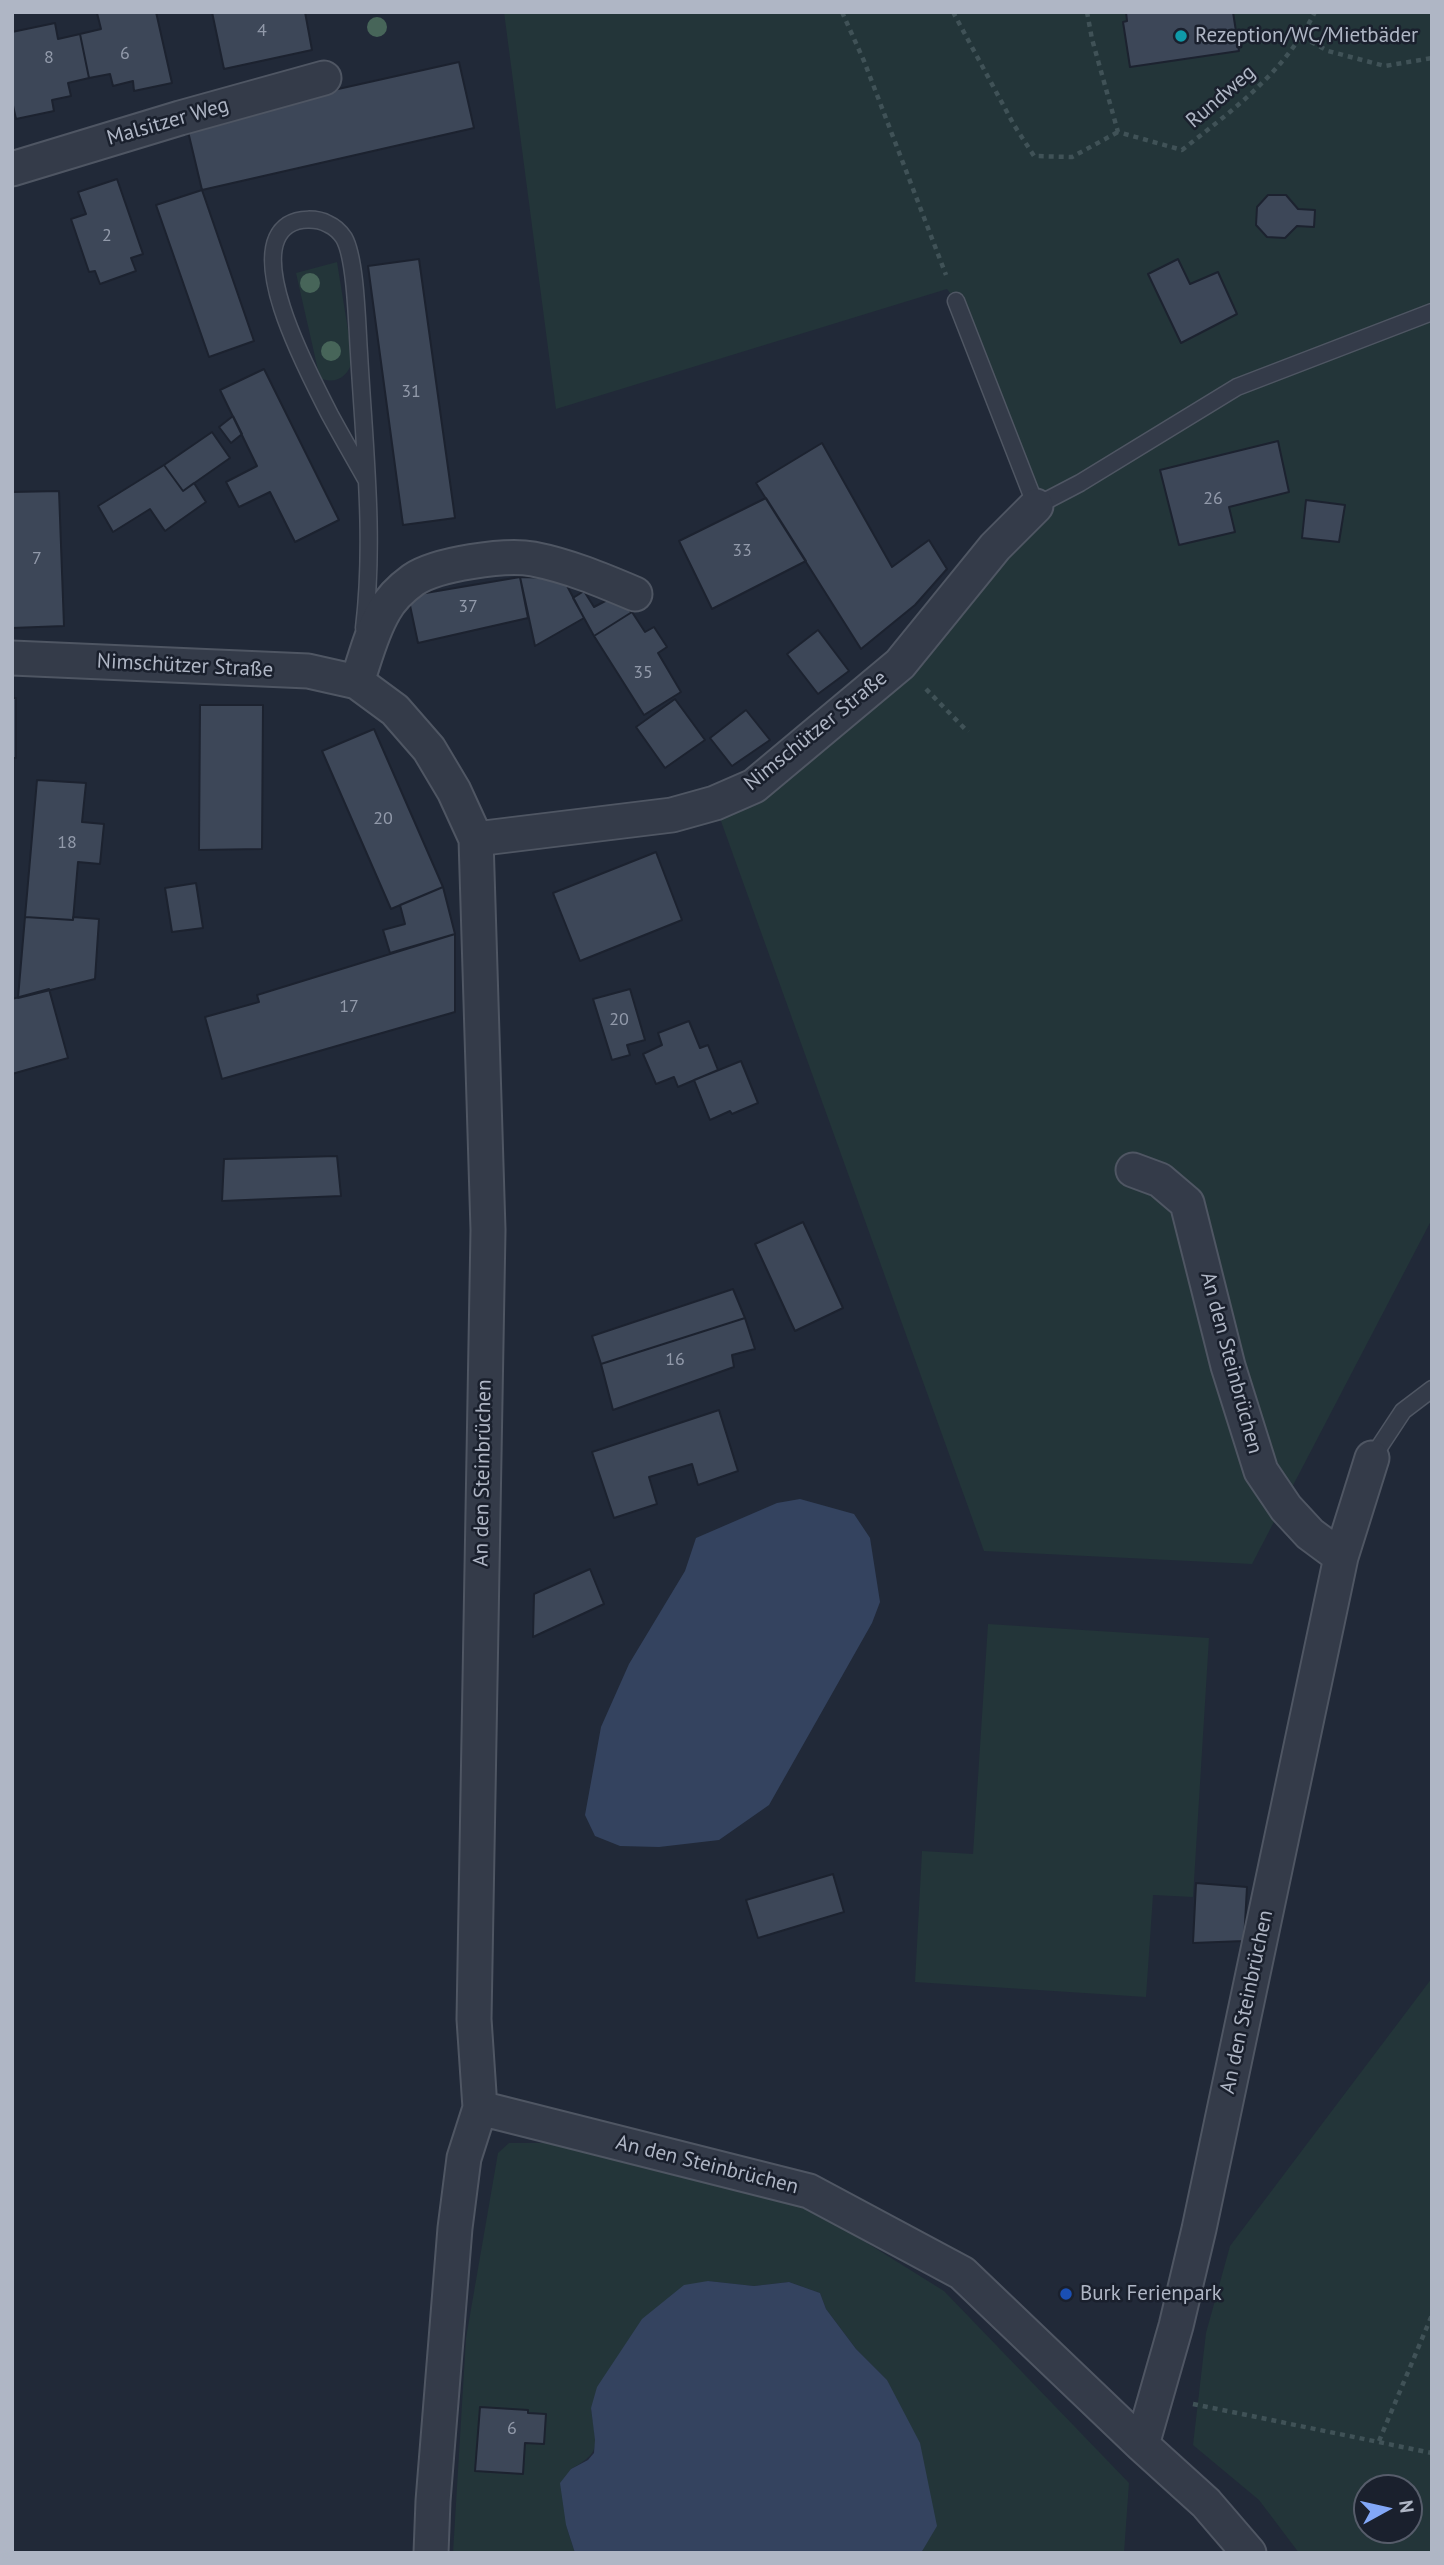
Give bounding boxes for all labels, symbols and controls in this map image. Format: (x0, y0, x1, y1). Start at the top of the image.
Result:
house number: 4 (257, 20, 267, 42)
place label: Rezeption/WC/Mietbäder (1195, 23, 1418, 49)
marker: Rezeption/WC/Mietbäder (1173, 28, 1189, 44)
house number: 6 (120, 43, 130, 65)
house number: 8 (44, 47, 54, 69)
street label: Rundweg (1181, 60, 1261, 134)
street label: Malsitzer Weg (104, 93, 232, 151)
house number: 2 (102, 225, 112, 247)
house number: 31 (401, 381, 421, 403)
house number: 26 (1203, 488, 1223, 510)
house number: 33 (732, 540, 752, 562)
house number: 7 (32, 548, 42, 570)
house number: 37 (458, 596, 478, 618)
street label: Nimschützer Straße (96, 649, 274, 683)
house number: 35 (633, 662, 653, 684)
street label: Nimschützer Straße (740, 666, 892, 796)
house number: 20 (373, 808, 393, 830)
house number: 18 (57, 832, 77, 854)
house number: 17 (339, 996, 359, 1018)
house number: 20 (609, 1009, 629, 1031)
street label: An den Steinbrüchen (1195, 1269, 1267, 1457)
house number: 16 (665, 1349, 685, 1371)
street label: An den Steinbrüchen (469, 1379, 497, 1567)
street label: An den Steinbrüchen (1215, 1908, 1279, 2096)
street label: An den Steinbrüchen (613, 2130, 801, 2200)
place label: Burk Ferienpark (1080, 2281, 1222, 2307)
marker: Burk Ferienpark (1058, 2286, 1074, 2302)
house number: 6 (507, 2418, 517, 2440)
north arrow (1353, 2474, 1423, 2544)
text: N (1394, 2498, 1420, 2514)

